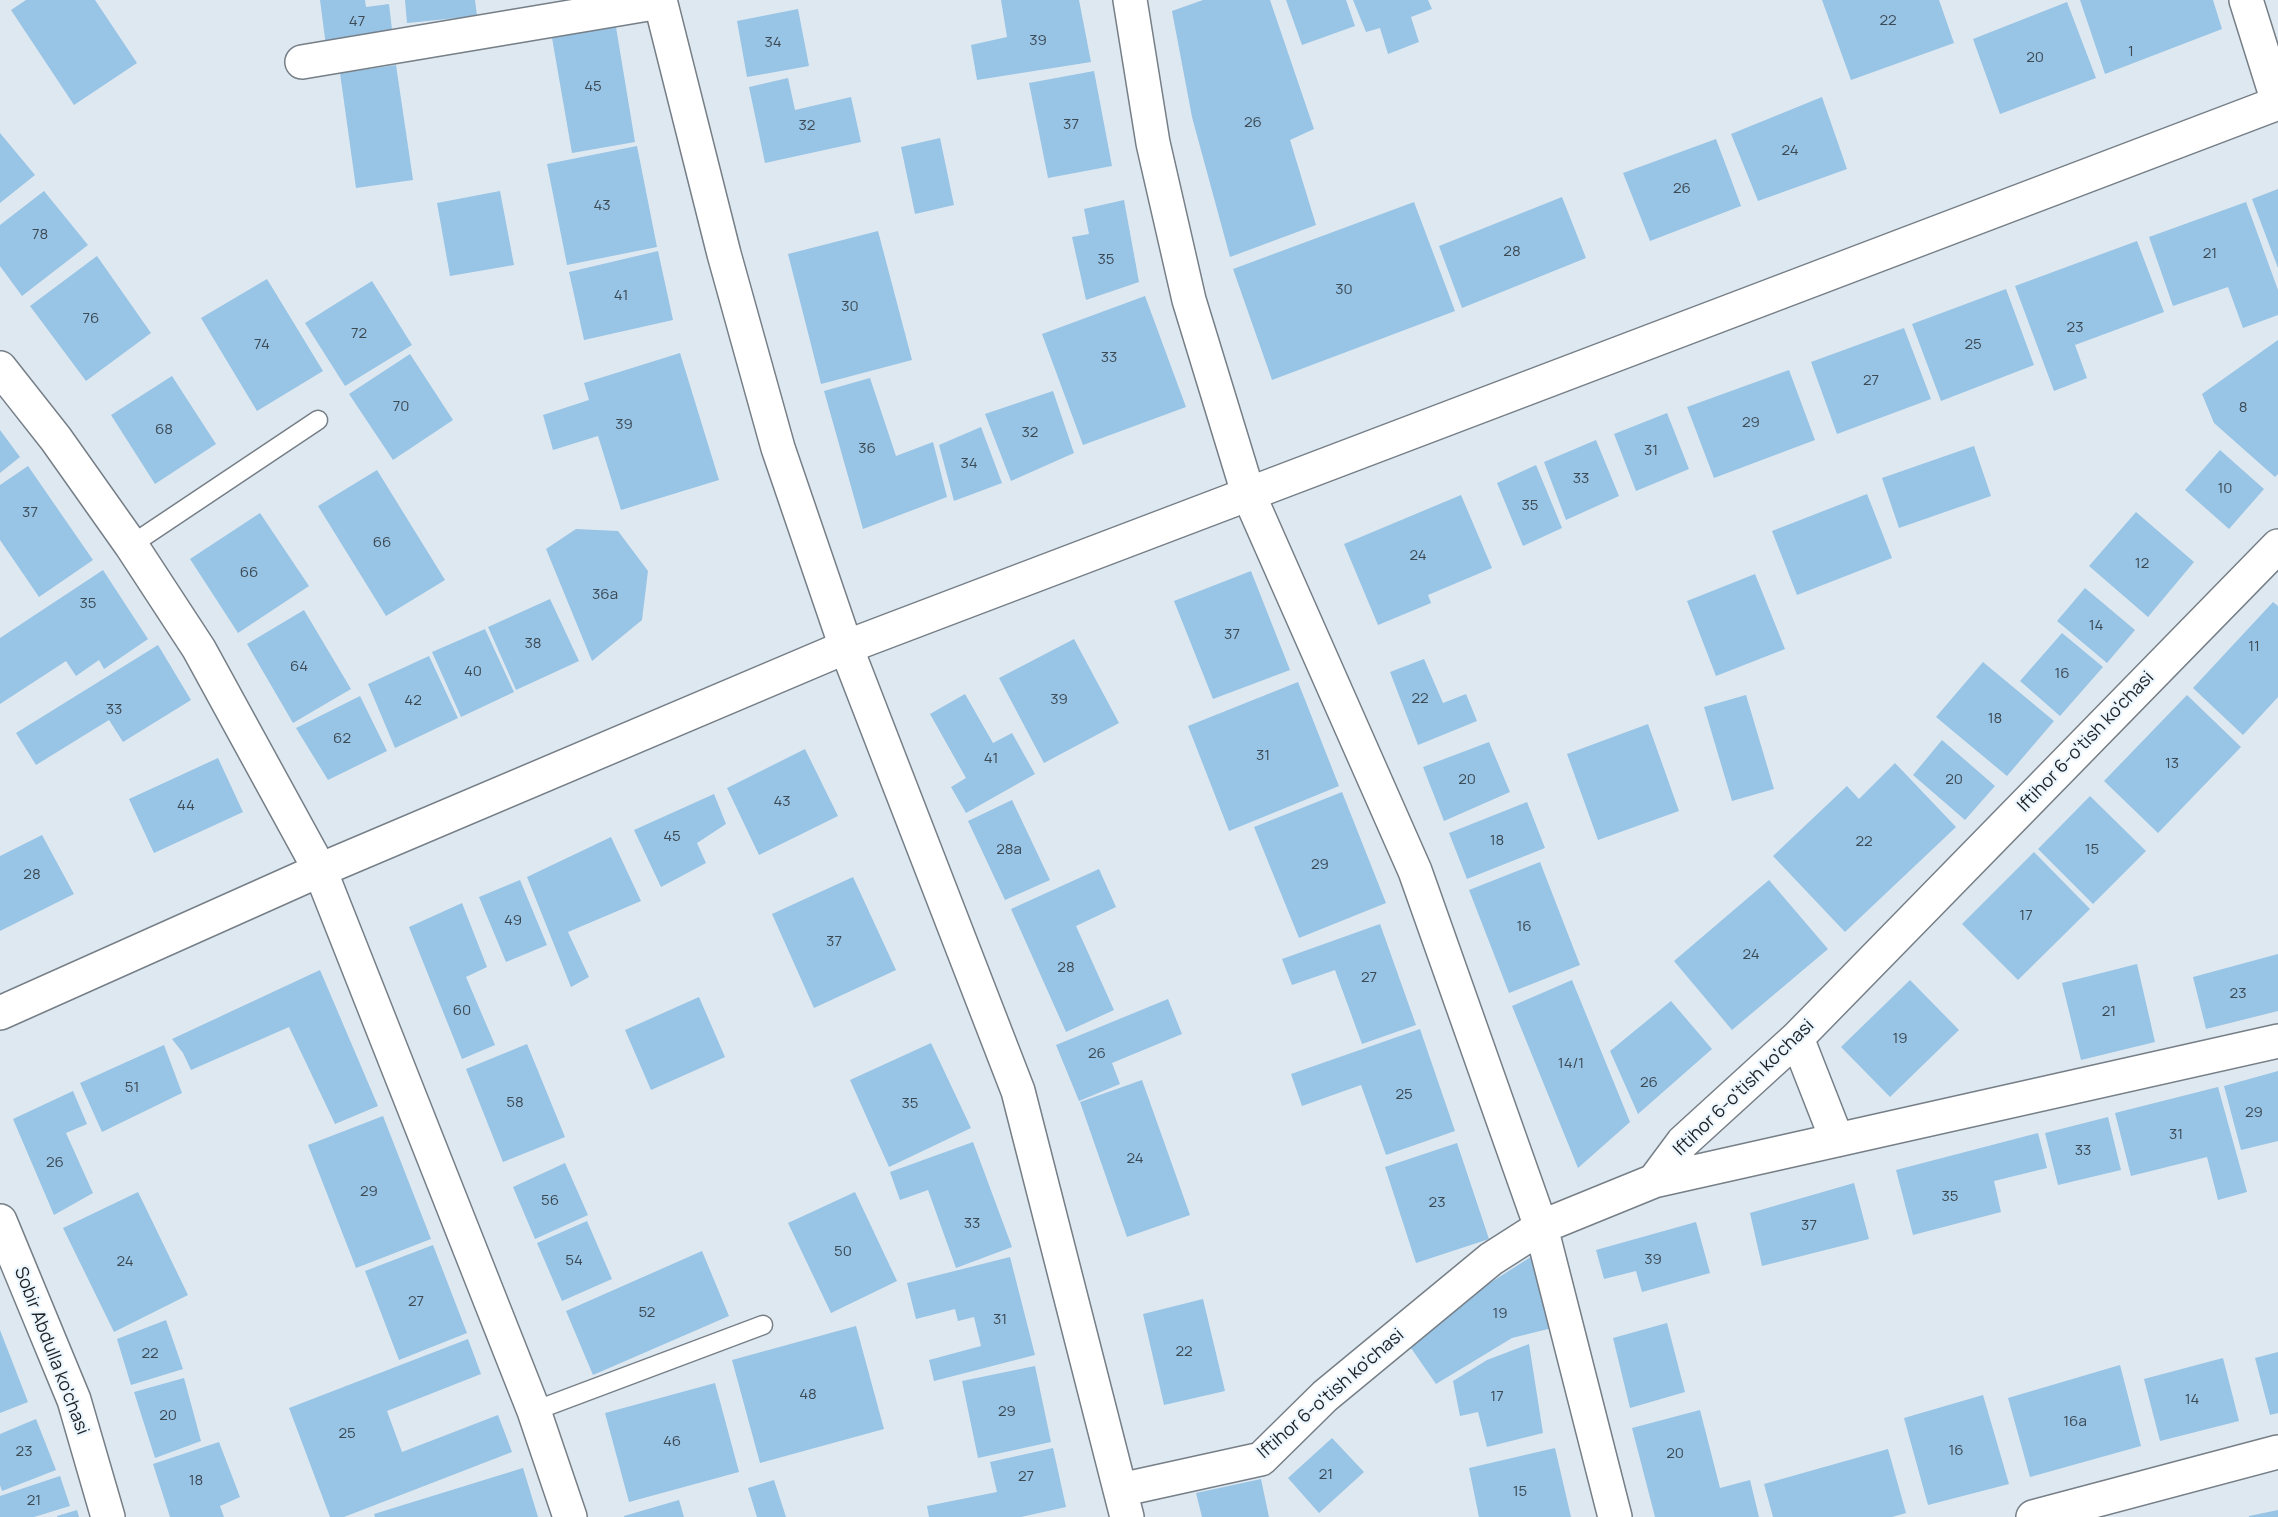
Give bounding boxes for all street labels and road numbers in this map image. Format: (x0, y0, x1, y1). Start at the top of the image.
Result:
street label: Iftihor 6-o'tish ko'chasi (2013, 667, 2159, 817)
street label: Iftihor 6-o'tish ko'chasi (1669, 1015, 1819, 1161)
street label: Sobir Abdulla ko'chasi (9, 1264, 93, 1438)
street label: Iftihor 6-o'tish ko'chasi (1253, 1325, 1409, 1463)

